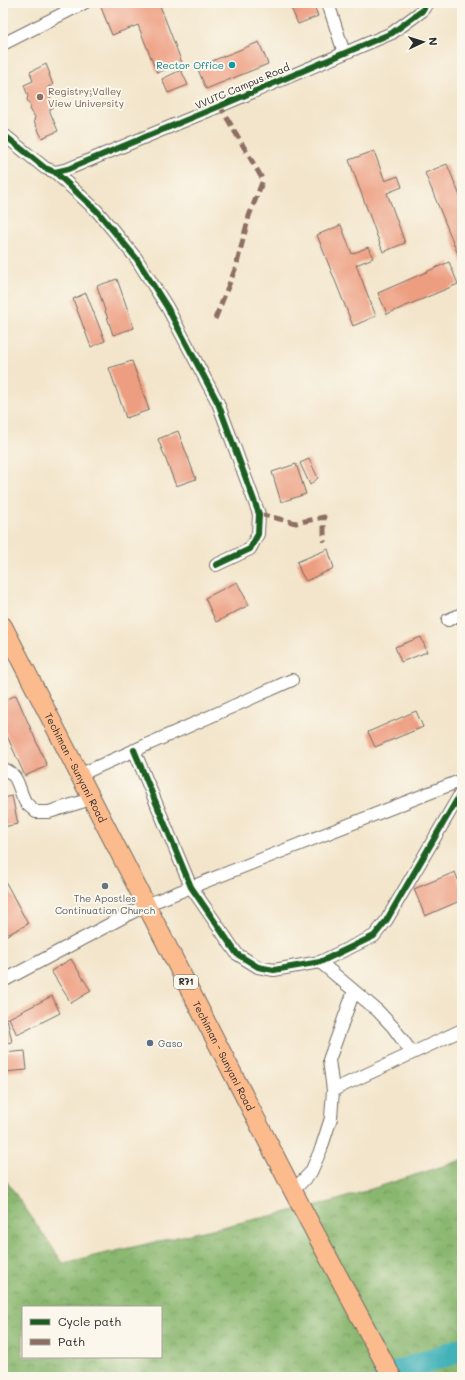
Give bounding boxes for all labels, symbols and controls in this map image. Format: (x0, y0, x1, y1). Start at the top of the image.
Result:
north arrow (403, 22, 443, 62)
text: N (426, 37, 441, 46)
place label: Rector Office (156, 58, 224, 72)
street label: VVUTC Campus Road (193, 60, 291, 112)
marker: Rector Office (227, 60, 237, 70)
place label: Registry;Valley View University (48, 84, 124, 110)
marker: Registry;Valley View University (35, 92, 45, 102)
street label: Techiman - Sunyani Road (42, 710, 110, 825)
marker: The Apostles Continuation Church (100, 881, 110, 891)
place label: The Apostles Continuation Church (55, 891, 155, 917)
road number: R71 (174, 975, 198, 989)
street label: Techiman - Sunyani Road (190, 998, 258, 1113)
place label: Gaso (158, 1036, 182, 1050)
marker: Gaso (145, 1038, 155, 1048)
legend (22, 1306, 162, 1358)
text: Cycle path (58, 1313, 121, 1329)
text: Path (58, 1333, 85, 1349)

